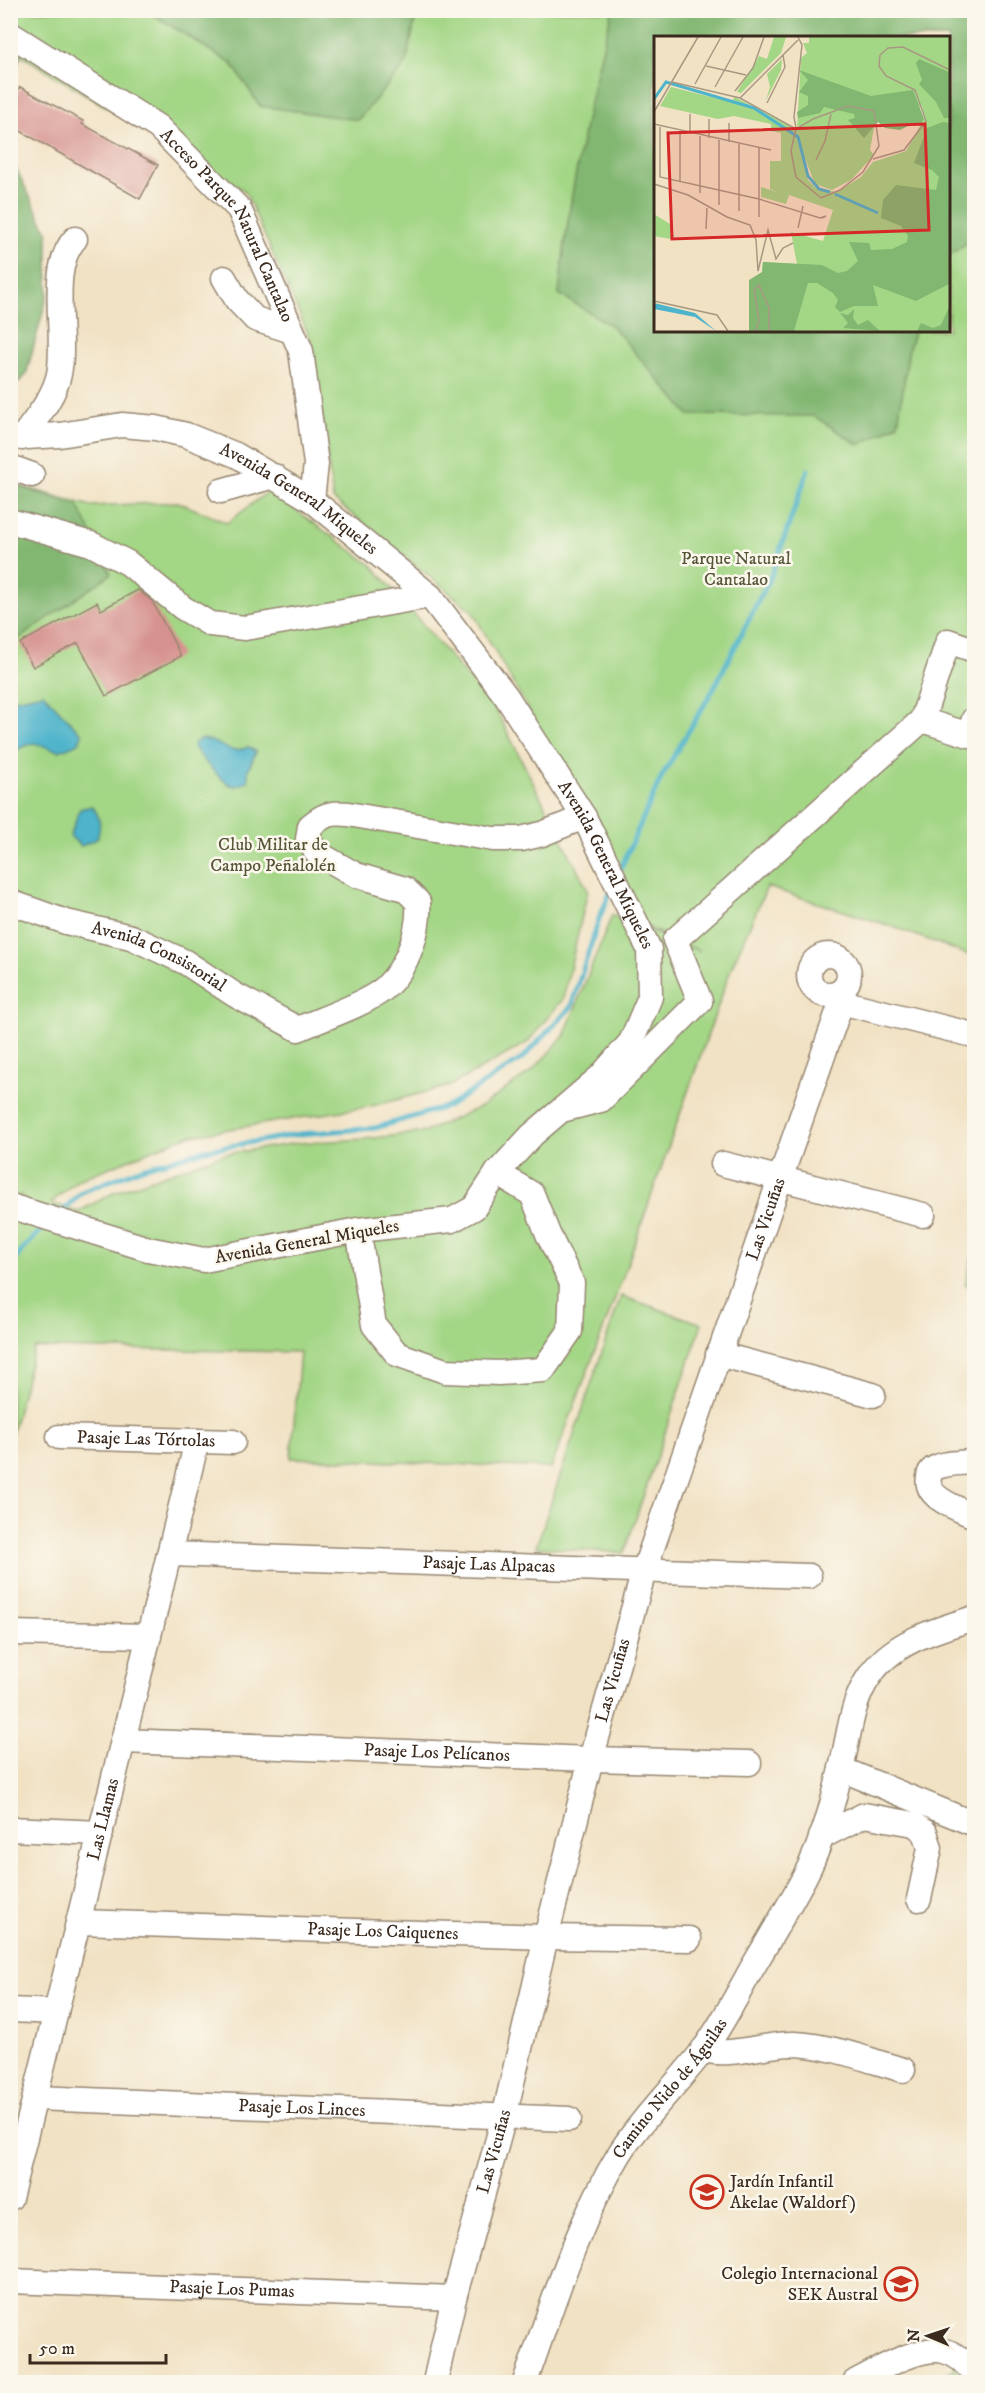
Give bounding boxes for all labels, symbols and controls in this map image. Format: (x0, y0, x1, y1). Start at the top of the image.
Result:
inset map (654, 36, 949, 332)
street label: Acceso Parque Natural Cantalao (155, 124, 298, 326)
street label: Avenida General Miqueles (216, 439, 382, 560)
park label: Parque Natural Cantalao (681, 548, 792, 591)
street label: Avenida General Miqueles (553, 777, 658, 952)
park label: Club Militar de Campo Peñalolén (210, 834, 336, 877)
street label: Avenida Consistorial (89, 917, 231, 997)
street label: Las Vicuñas (742, 1175, 791, 1263)
street label: Avenida General Miqueles (213, 1215, 401, 1269)
street label: Pasaje Las Tórtolas (76, 1427, 216, 1452)
street label: Pasaje Las Alpacas (422, 1552, 556, 1578)
street label: Las Vicuñas (591, 1636, 635, 1725)
street label: Pasaje Los Pelícanos (363, 1739, 510, 1767)
street label: Las Llamas (83, 1776, 124, 1863)
street label: Pasaje Los Caiquenes (307, 1918, 459, 1945)
street label: Camino Nido de Águilas (608, 2015, 732, 2163)
street label: Pasaje Los Linces (238, 2095, 366, 2122)
street label: Las Vicuñas (472, 2108, 516, 2196)
place label: Jardín Infantil Akelae (Waldorf) (728, 2171, 856, 2214)
school or university icon: Jardín Infantil Akelae (Waldorf) (689, 2174, 725, 2210)
place label: Colegio Internacional SEK Austral (721, 2263, 879, 2306)
school or university icon: Colegio Internacional SEK Austral (883, 2266, 919, 2302)
street label: Pasaje Los Pumas (169, 2276, 295, 2303)
north arrow (898, 2306, 958, 2366)
scale bar (30, 2327, 166, 2365)
text: N (904, 2329, 924, 2342)
text: 50 m (39, 2338, 75, 2360)

